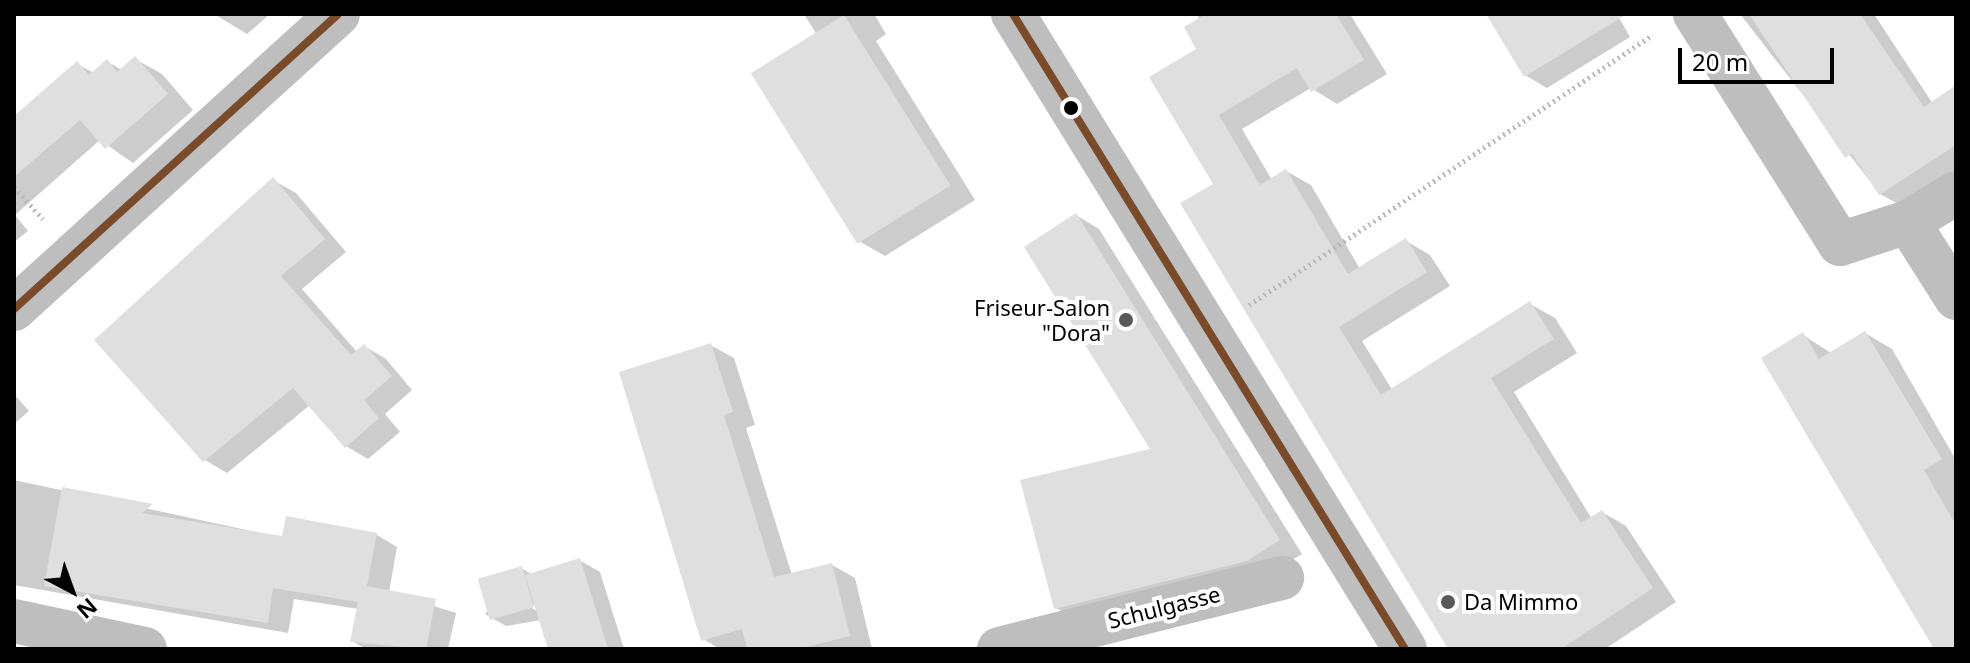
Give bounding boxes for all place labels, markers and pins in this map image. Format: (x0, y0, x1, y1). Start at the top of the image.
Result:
unlabelled marker (1063, 100, 1079, 116)
place label: Friseur-Salon "Dora" (974, 294, 1110, 346)
marker: Friseur-Salon "Dora" (1117, 311, 1135, 329)
place label: Da Mimmo (1464, 589, 1578, 615)
marker: Da Mimmo (1439, 593, 1457, 611)

